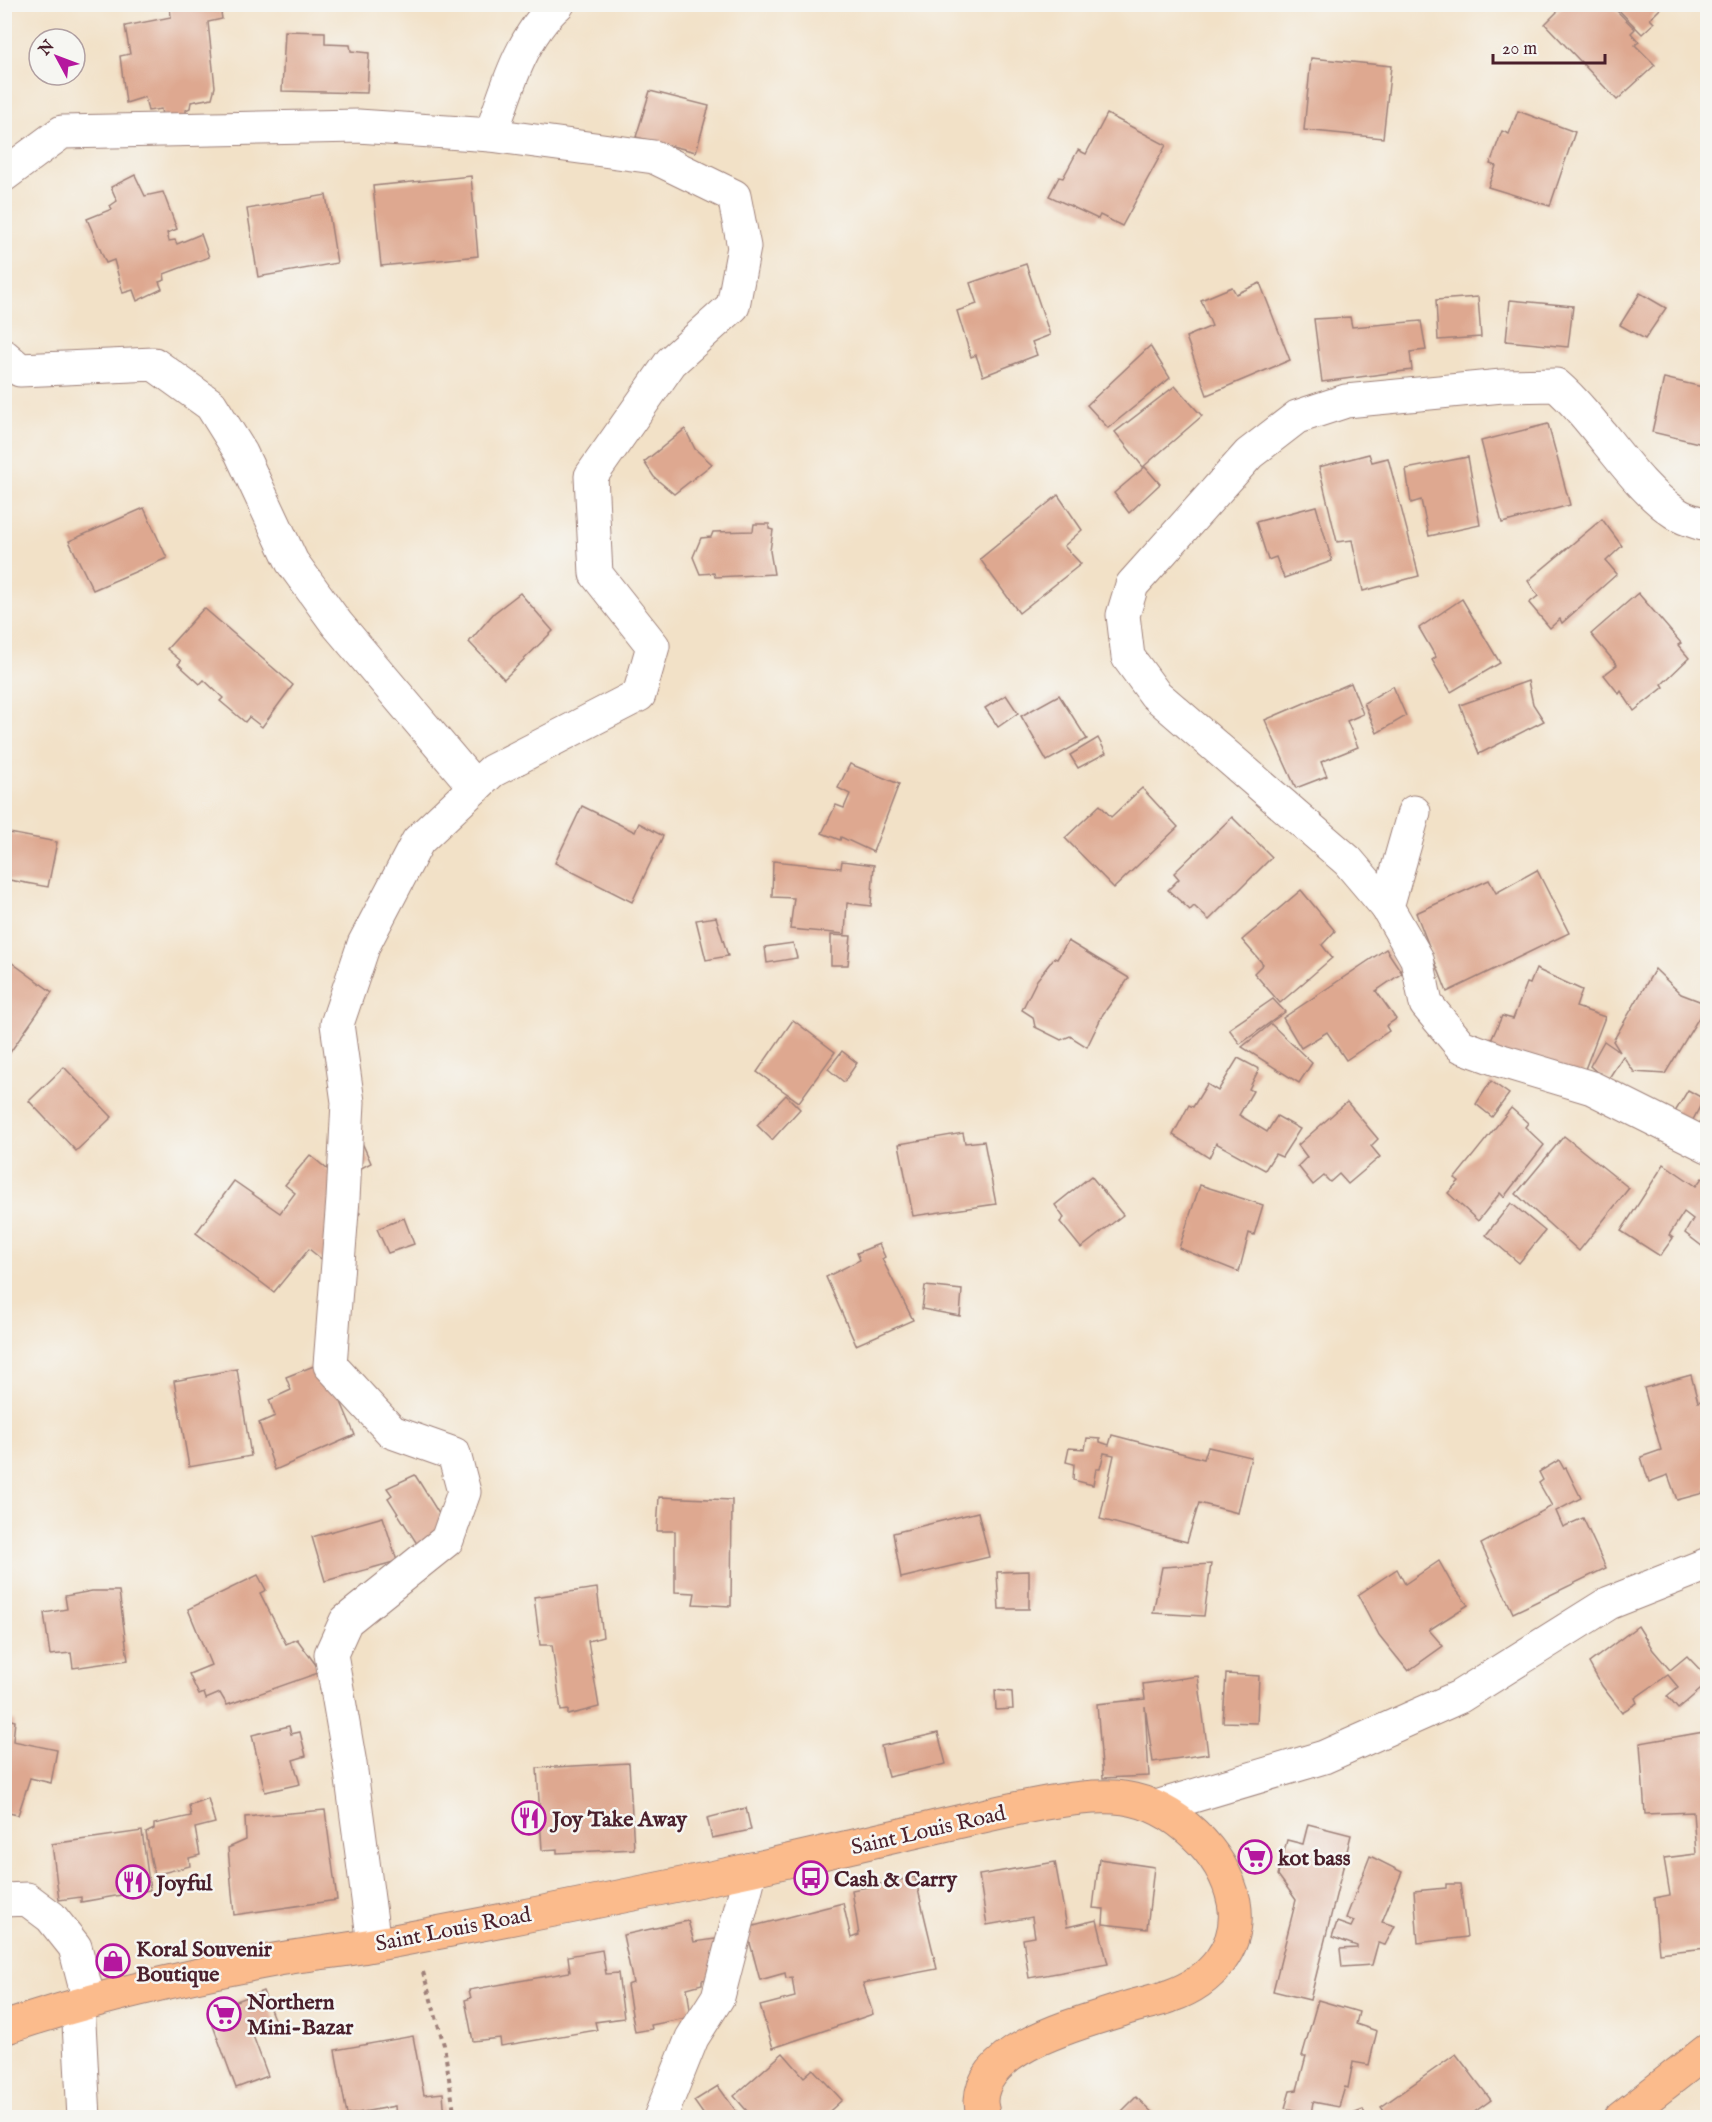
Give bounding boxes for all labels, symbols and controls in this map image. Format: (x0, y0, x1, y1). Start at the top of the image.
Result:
north arrow (27, 27, 87, 87)
scale bar (1493, 27, 1606, 65)
text: N (34, 37, 59, 61)
text: 20 m (1502, 38, 1537, 61)
street label: Saint Louis Road (848, 1799, 1009, 1862)
restaurant icon: Joy Take Away (511, 1800, 547, 1836)
place label: Joy Take Away (549, 1806, 688, 1834)
supermarket icon: kot bass (1237, 1839, 1273, 1875)
place label: kot bass (1277, 1845, 1351, 1873)
bus stop icon: Cash & Carry (793, 1860, 829, 1896)
restaurant icon: Joyful (115, 1864, 151, 1900)
place label: Cash & Carry (834, 1866, 958, 1894)
place label: Joyful (153, 1870, 213, 1898)
street label: Saint Louis Road (373, 1901, 534, 1959)
place label: Koral Souvenir Boutique (136, 1936, 273, 1989)
shop icon: Koral Souvenir Boutique (95, 1943, 131, 1979)
place label: Northern Mini-Bazar (246, 1989, 354, 2042)
supermarket icon: Northern Mini-Bazar (206, 1996, 242, 2032)

